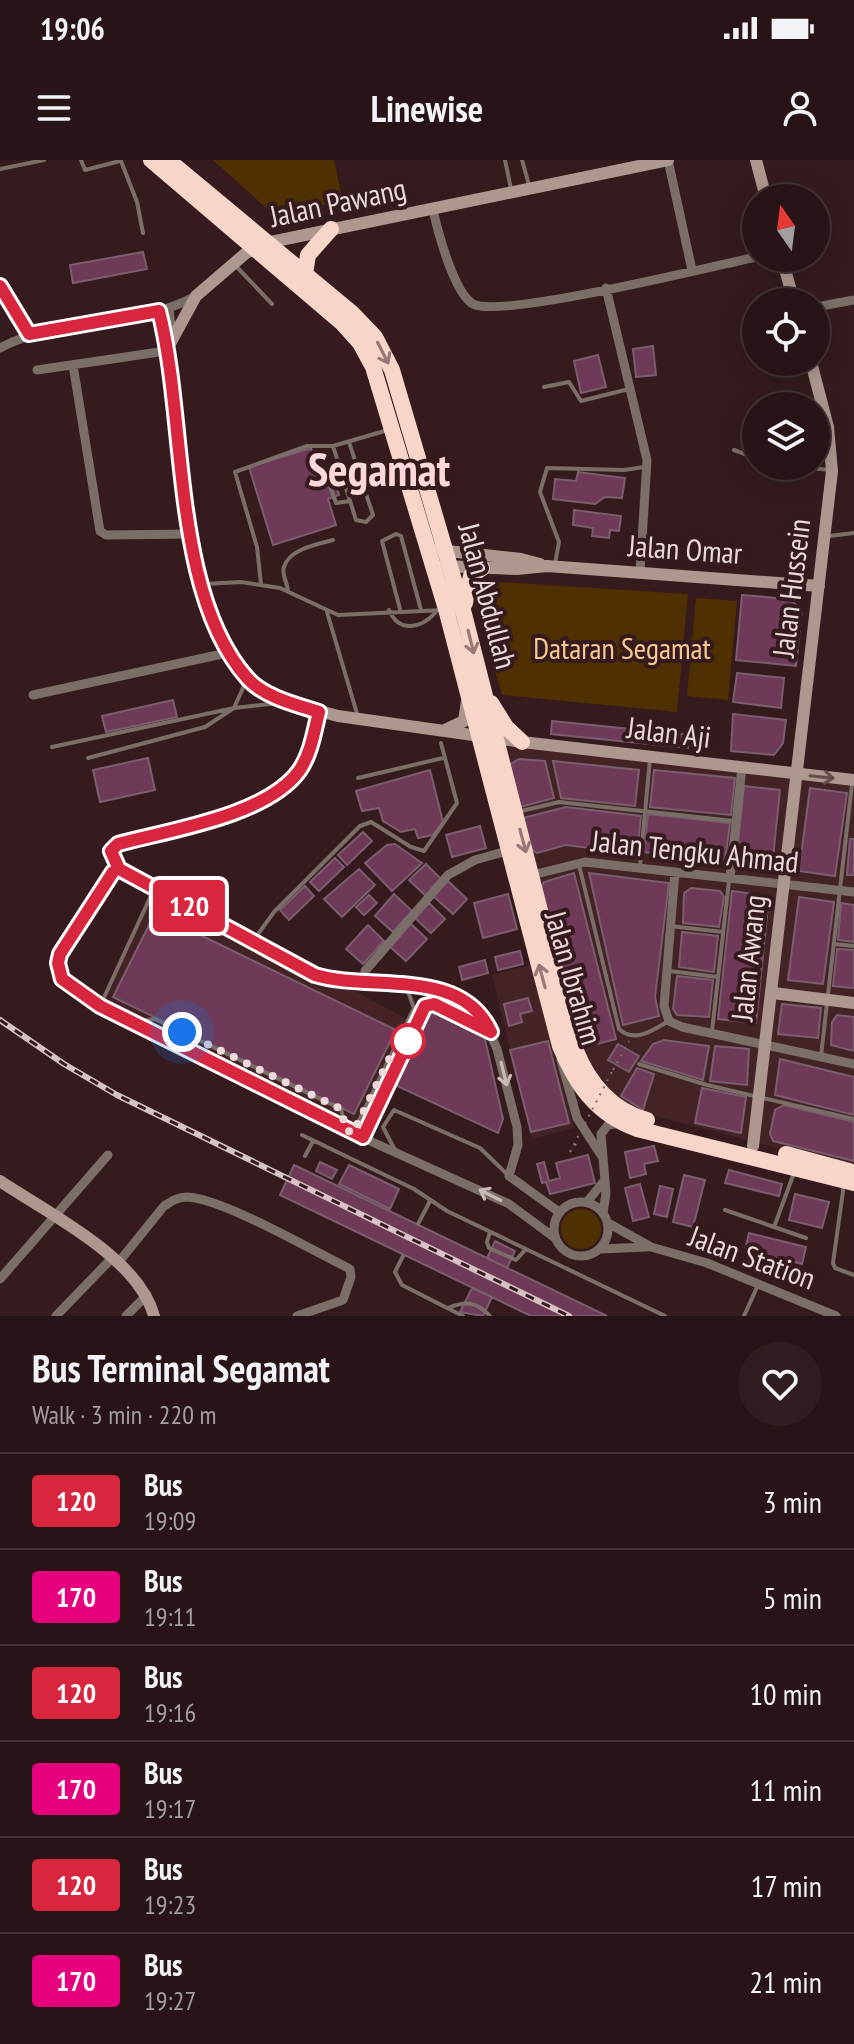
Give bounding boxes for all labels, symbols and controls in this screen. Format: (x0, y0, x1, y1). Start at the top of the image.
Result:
text: 19:06 (40, 9, 105, 48)
text: Linewise (371, 85, 483, 132)
icon: menu (32, 86, 76, 130)
icon: person (778, 86, 822, 130)
street label: Jalan Pawang (265, 168, 409, 235)
north arrow (742, 184, 830, 272)
map controls (742, 184, 830, 480)
button: locate (742, 288, 830, 376)
one-way arrow (375, 340, 391, 364)
button: layers (742, 392, 830, 480)
district label: Segamat (308, 439, 451, 499)
street label: Jalan Hussein (763, 516, 818, 660)
street label: Jalan Abdullah (450, 517, 527, 673)
street label: Jalan Omar (626, 525, 744, 572)
one-way arrow (464, 628, 479, 654)
park label: Dataran Segamat (533, 628, 711, 667)
street label: Jalan Aji (624, 707, 713, 756)
one-way arrow (808, 769, 835, 784)
street label: Jalan Tengku Ahmad (589, 820, 801, 881)
one-way arrow (516, 827, 531, 853)
line badge: 120 (143, 880, 235, 932)
text: 120 (169, 887, 209, 924)
street label: Jalan Awang (721, 893, 774, 1024)
street label: Jalan Ibrahim (537, 905, 612, 1049)
one-way arrow (533, 963, 548, 989)
your location (162, 1012, 202, 1052)
unlabelled marker (391, 1024, 425, 1058)
one-way arrow (497, 1060, 512, 1086)
one-way arrow (478, 1187, 502, 1202)
street label: Jalan Station (683, 1215, 821, 1297)
button: heart (738, 1342, 822, 1426)
text: Bus Terminal Segamat (32, 1343, 330, 1392)
text: Walk · 3 min · 220 m (32, 1398, 216, 1431)
text: Bus (144, 1465, 183, 1504)
text: 120 (56, 1482, 96, 1519)
text: 3 min (763, 1482, 822, 1521)
text: 19:09 (144, 1504, 196, 1537)
text: Bus (144, 1561, 183, 1600)
text: 170 (56, 1578, 96, 1615)
text: 5 min (763, 1578, 822, 1617)
text: 19:11 (144, 1600, 196, 1633)
text: Bus (144, 1657, 183, 1696)
text: 120 (56, 1674, 96, 1711)
text: 10 min (749, 1674, 822, 1713)
text: 19:16 (144, 1696, 196, 1729)
text: Bus (144, 1753, 183, 1792)
text: 170 (56, 1770, 96, 1807)
text: 11 min (749, 1770, 822, 1809)
text: 19:17 (144, 1792, 196, 1825)
text: Bus (144, 1849, 183, 1888)
text: 120 (56, 1866, 96, 1903)
text: 17 min (751, 1866, 822, 1905)
text: 19:23 (144, 1888, 196, 1921)
text: Bus (144, 1945, 183, 1984)
text: 170 (56, 1962, 96, 1999)
text: 21 min (749, 1962, 822, 2001)
text: 19:27 (144, 1984, 196, 2017)

